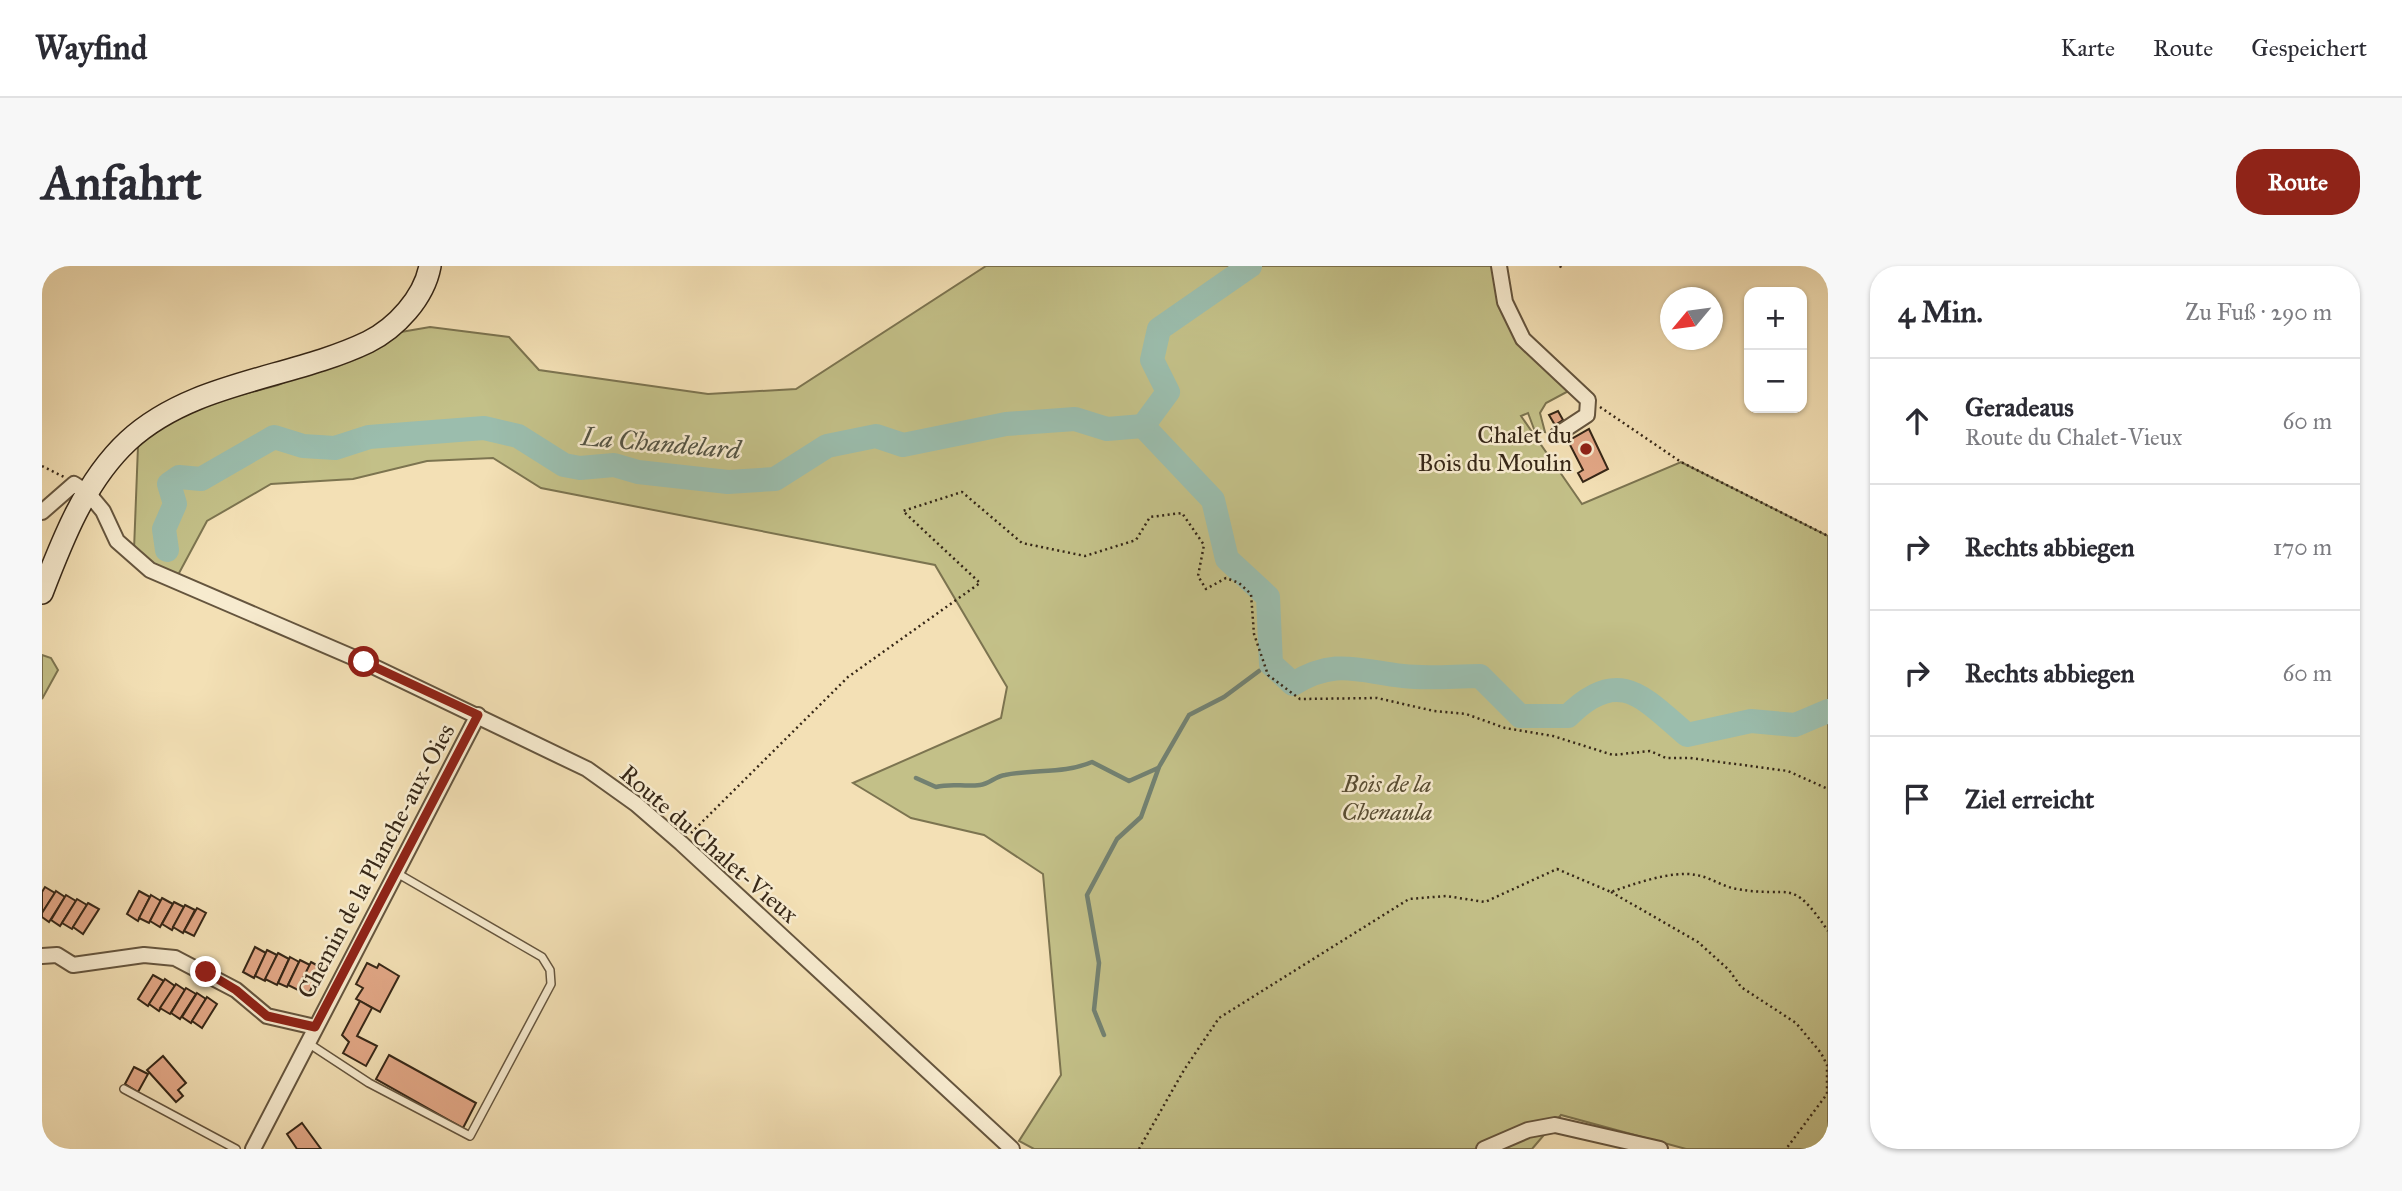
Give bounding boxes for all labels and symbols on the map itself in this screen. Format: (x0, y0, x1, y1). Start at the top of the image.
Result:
north arrow (1660, 287, 1723, 350)
water label: La Chandelard (579, 420, 743, 466)
place label: Chalet du Bois du Moulin (1418, 420, 1572, 478)
marker: Chalet du Bois du Moulin (1578, 441, 1594, 457)
route start (348, 646, 379, 677)
street label: Chemin de la Planche-aux-Oies (291, 718, 461, 1004)
street label: Route du Chalet-Vieux (614, 758, 805, 930)
park label: Bois de la Chenaula (1342, 769, 1432, 827)
route end (190, 956, 221, 987)

